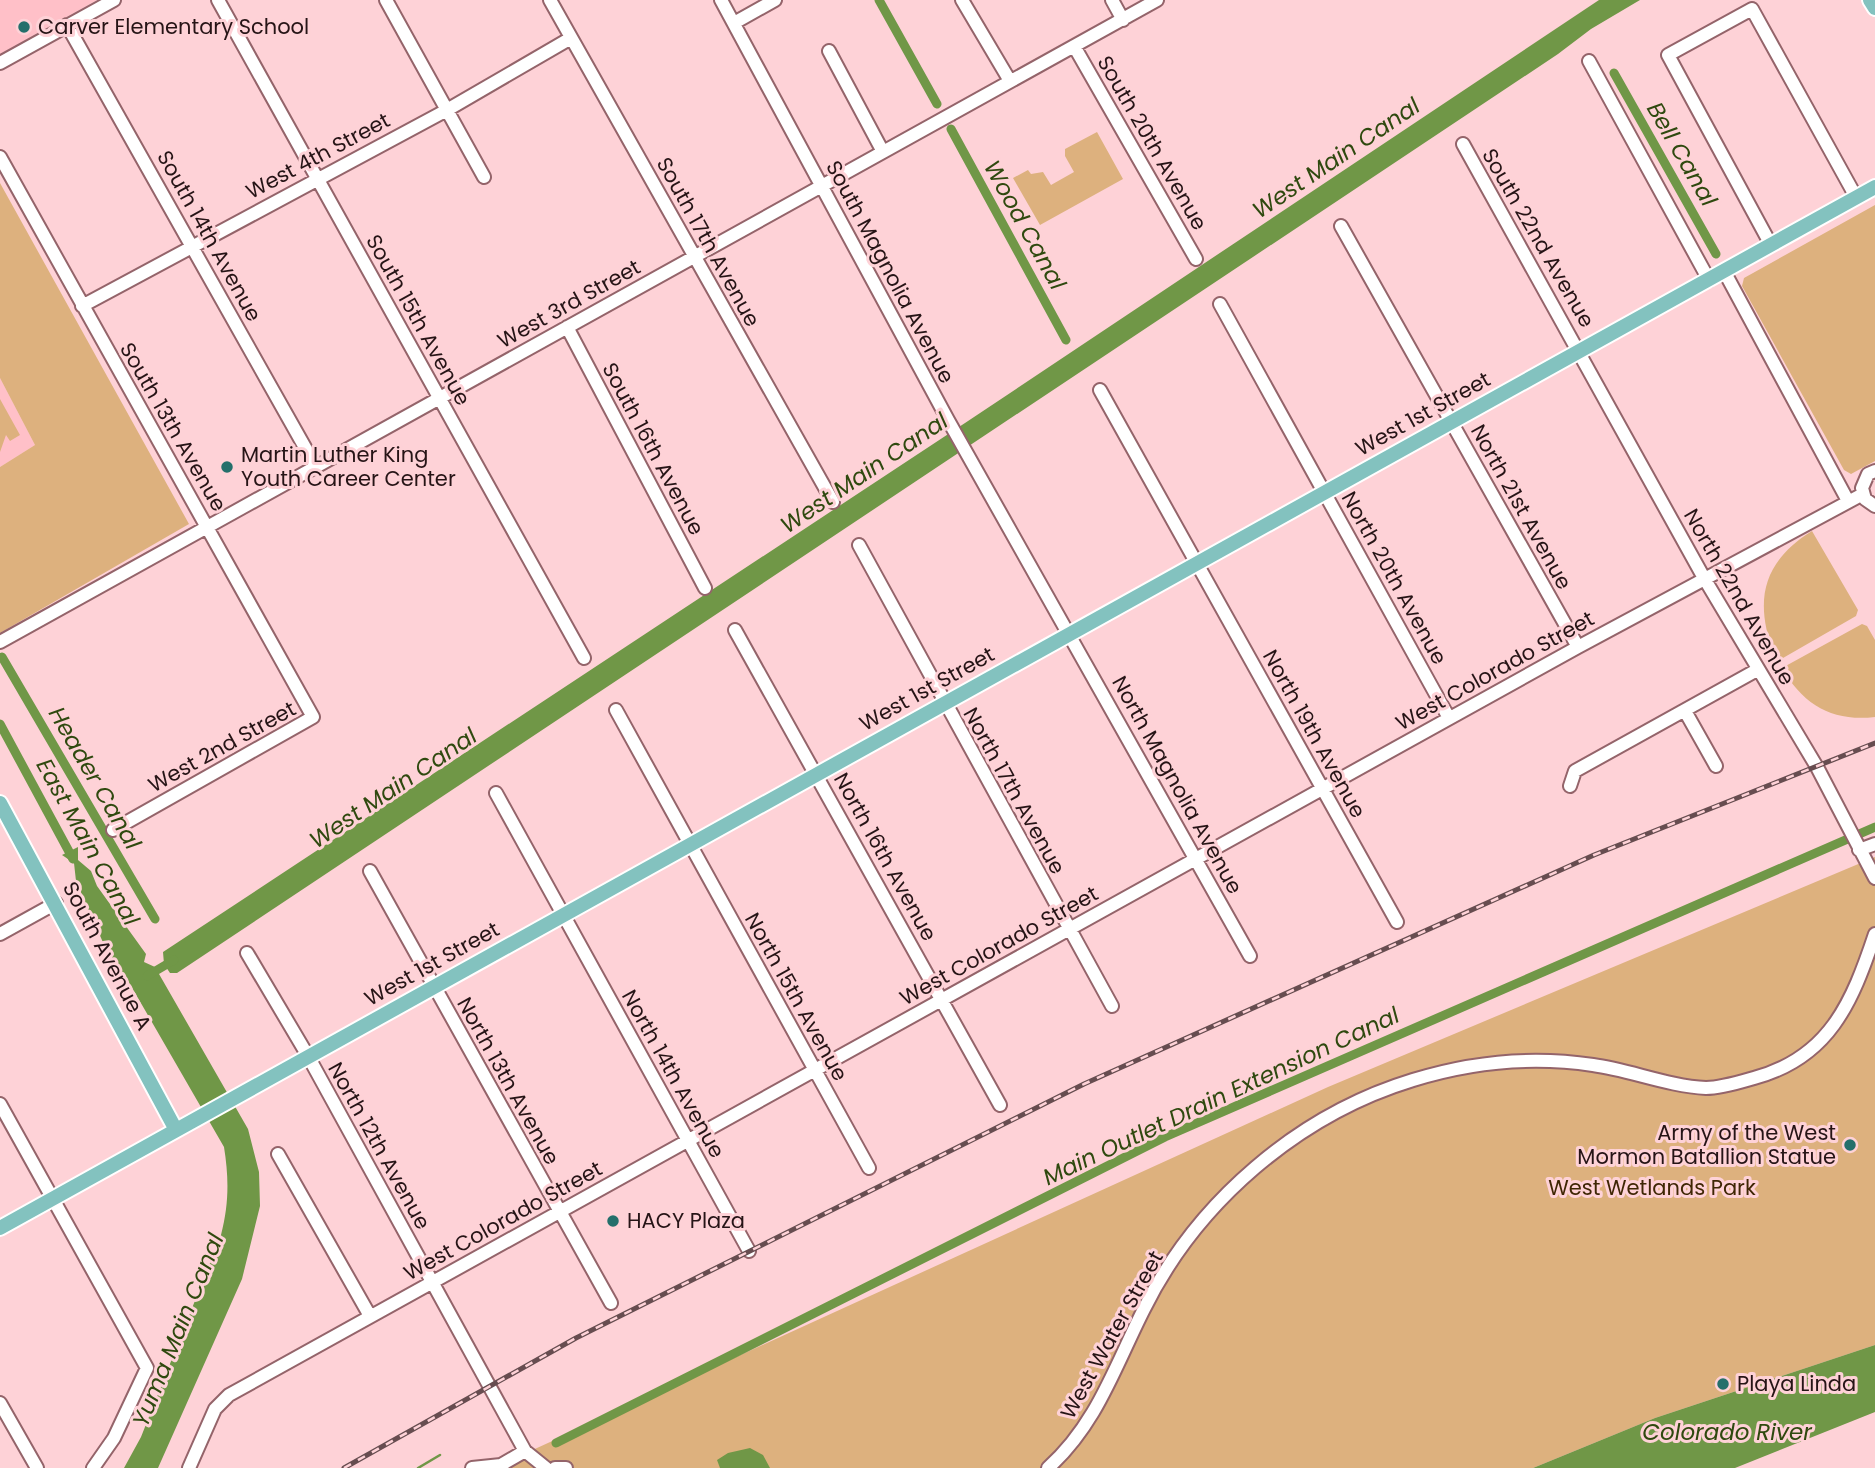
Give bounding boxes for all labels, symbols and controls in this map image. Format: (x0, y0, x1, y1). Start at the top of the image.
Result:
place label: Carver Elementary School (38, 12, 309, 41)
marker: Carver Elementary School (16, 19, 32, 35)
street label: South 20th Avenue (1091, 50, 1214, 235)
water label: West Main Canal (1246, 90, 1426, 226)
water label: Bell Canal (1639, 96, 1725, 212)
street label: West 4th Street (241, 105, 395, 206)
street label: South 22nd Avenue (1475, 143, 1602, 333)
street label: South 14th Avenue (150, 145, 269, 326)
street label: South 17th Avenue (650, 152, 767, 332)
water label: Wood Canal (976, 154, 1074, 296)
street label: South Magnolia Avenue (819, 155, 962, 388)
street label: South 15th Avenue (359, 229, 478, 410)
street label: West 3rd Street (492, 252, 645, 355)
street label: South 13th Avenue (113, 337, 234, 517)
street label: South 16th Avenue (596, 357, 711, 540)
street label: West 1st Street (1350, 364, 1495, 463)
water label: West Main Canal (774, 405, 954, 541)
street label: North 21st Avenue (1464, 419, 1579, 595)
place label: Martin Luther King Youth Career Center (241, 440, 456, 493)
marker: Martin Luther King Youth Career Center (219, 459, 235, 475)
street label: North 20th Avenue (1335, 486, 1454, 669)
street label: North 22nd Avenue (1677, 503, 1802, 690)
street label: West Colorado Street (1390, 604, 1599, 737)
street label: West 1st Street (854, 639, 999, 738)
street label: North 19th Avenue (1256, 644, 1373, 823)
street label: North Magnolia Avenue (1105, 671, 1250, 899)
street label: West 2nd Street (143, 694, 301, 799)
water label: Header Canal (41, 701, 149, 856)
street label: North 17th Avenue (957, 702, 1072, 879)
water label: West Main Canal (303, 720, 483, 856)
water label: East Main Canal (29, 753, 147, 932)
street label: North 16th Avenue (827, 767, 944, 946)
street label: South Avenue A (56, 876, 159, 1035)
street label: West Colorado Street (894, 879, 1103, 1012)
street label: North 15th Avenue (738, 907, 855, 1086)
street label: West 1st Street (359, 914, 504, 1013)
street label: North 14th Avenue (615, 984, 732, 1163)
street label: North 13th Avenue (450, 992, 567, 1170)
water label: Main Outlet Drain Extension Canal (1038, 999, 1405, 1193)
street label: North 12th Avenue (321, 1057, 437, 1235)
place label: Army of the West Mormon Batallion Statue (1577, 1118, 1836, 1171)
marker: Army of the West Mormon Batallion Statue (1842, 1137, 1858, 1153)
street label: West Colorado Street (398, 1154, 607, 1287)
park label: West Wetlands Park (1548, 1173, 1756, 1202)
place label: HACY Plaza (627, 1206, 745, 1235)
marker: HACY Plaza (605, 1213, 621, 1229)
water label: Yuma Main Canal (125, 1228, 232, 1432)
street label: West Water Street (1053, 1246, 1170, 1424)
place label: Playa Linda (1737, 1369, 1856, 1398)
marker: Playa Linda (1715, 1376, 1731, 1392)
water label: Colorado River (1642, 1416, 1813, 1448)

